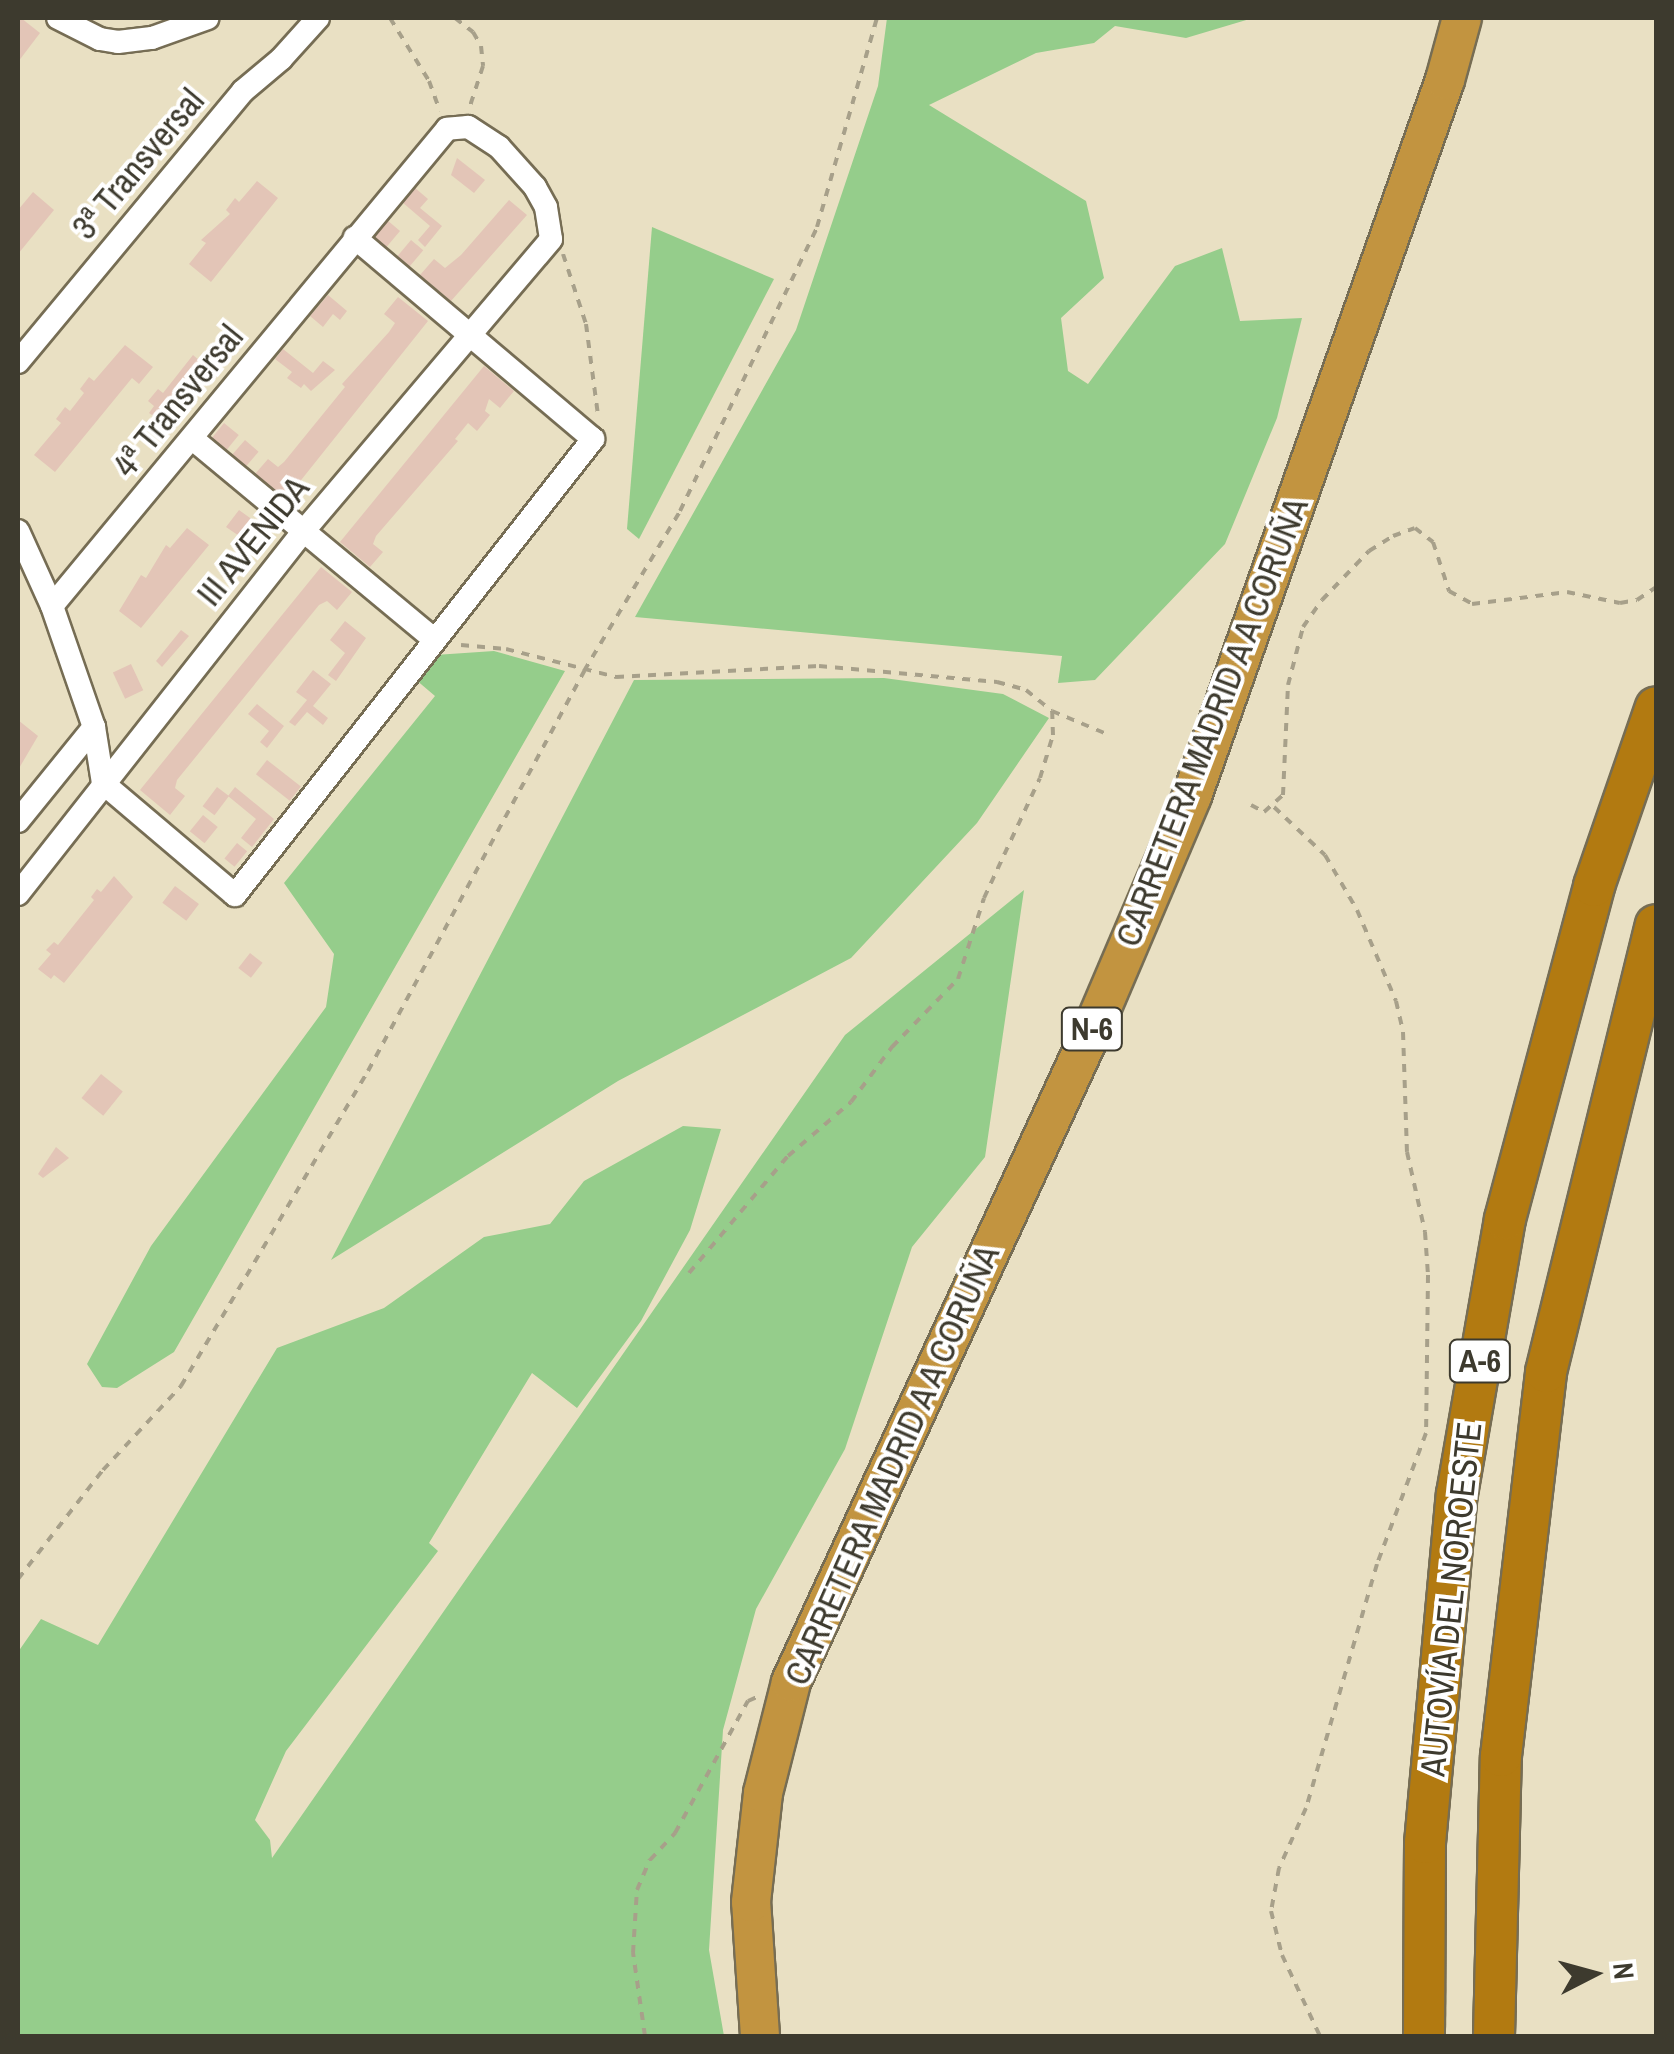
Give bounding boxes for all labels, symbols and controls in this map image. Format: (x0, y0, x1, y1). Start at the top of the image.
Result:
street label: 3ª Transversal (63, 80, 213, 248)
street label: 4ª Transversal (104, 317, 252, 485)
street label: III AVENIDA (188, 467, 318, 615)
street label: CARRETERA MADRID A A CORUÑA (1106, 488, 1318, 956)
road number: N-6 (1060, 1002, 1124, 1056)
street label: CARRETERA MADRID A A CORUÑA (774, 1235, 1010, 1695)
road number: A-6 (1448, 1334, 1512, 1388)
street label: AUTOVÍA DEL NOROESTE (1411, 1419, 1491, 1779)
north arrow (1544, 1924, 1644, 2024)
text: N (1604, 1961, 1644, 1981)

